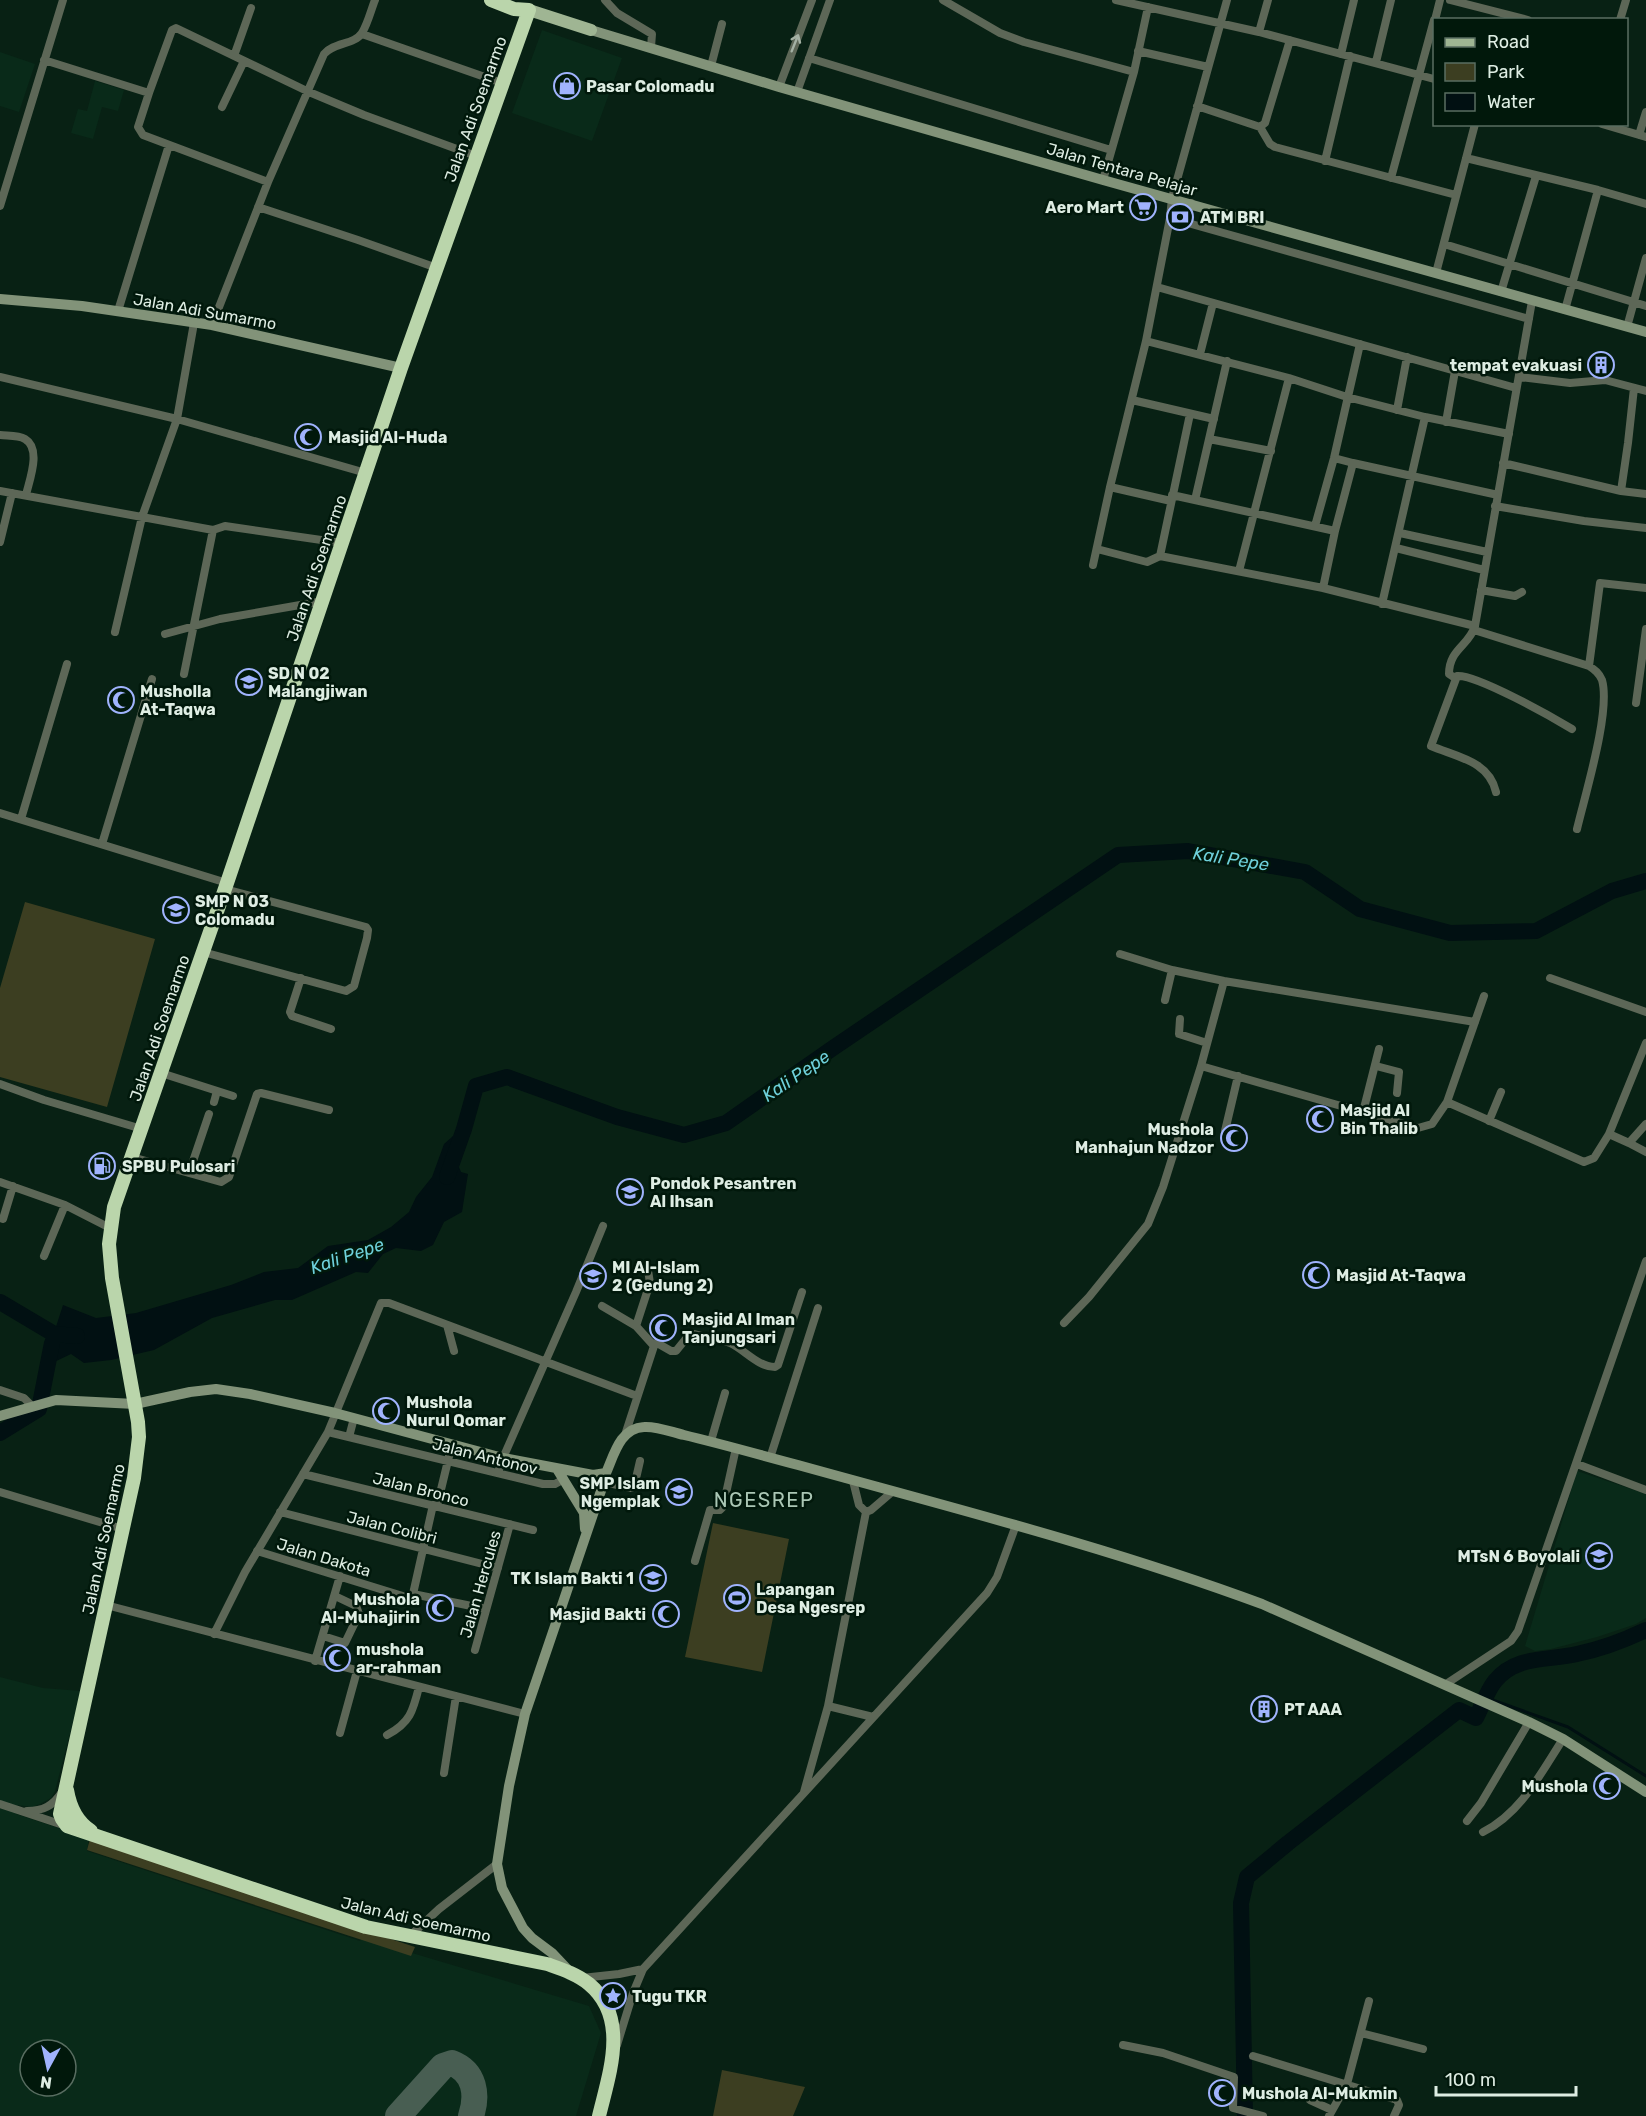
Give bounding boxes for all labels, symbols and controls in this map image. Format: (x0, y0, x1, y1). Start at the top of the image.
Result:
legend (1433, 18, 1628, 126)
text: Road (1487, 31, 1530, 53)
street label: Jalan Adi Soemarmo (440, 34, 511, 184)
one-way arrow (790, 35, 801, 53)
text: Park (1487, 61, 1525, 83)
shop icon: Pasar Colomadu (552, 71, 582, 101)
place label: Pasar Colomadu (586, 77, 715, 96)
text: Water (1487, 91, 1535, 113)
street label: Jalan Tentara Pelajar (1044, 139, 1199, 200)
supermarket icon: Aero Mart (1128, 192, 1158, 222)
place label: Aero Mart (1045, 198, 1125, 217)
bank icon: ATM BRI (1165, 202, 1195, 232)
place label: ATM BRI (1200, 208, 1265, 227)
street label: Jalan Adi Sumarmo (132, 290, 278, 333)
building icon: tempat evakuasi (1586, 350, 1616, 380)
place label: tempat evakuasi (1450, 356, 1582, 375)
mosque icon: Masjid Al-Huda (293, 422, 323, 452)
place label: Masjid Al-Huda (328, 428, 447, 447)
street label: Jalan Adi Soemarmo (283, 493, 350, 644)
place label: SD N 02 Malangjiwan (268, 664, 368, 701)
school or university icon: SD N 02 Malangjiwan (234, 667, 264, 697)
place label: Musholla At-Taqwa (140, 682, 216, 719)
mosque icon: Musholla At-Taqwa (106, 685, 136, 715)
water label: Kali Pepe (1191, 842, 1271, 876)
place label: SMP N 03 Colomadu (195, 892, 275, 929)
school or university icon: SMP N 03 Colomadu (161, 895, 191, 925)
street label: Jalan Adi Soemarmo (126, 953, 193, 1104)
water label: Kali Pepe (758, 1045, 834, 1107)
place label: Masjid Al Bin Thalib (1340, 1101, 1418, 1138)
mosque icon: Masjid Al Bin Thalib (1305, 1104, 1335, 1134)
place label: Mushola Manhajun Nadzor (1075, 1120, 1215, 1157)
mosque icon: Mushola Manhajun Nadzor (1219, 1123, 1249, 1153)
fuel station icon: SPBU Pulosari (87, 1151, 117, 1181)
place label: SPBU Pulosari (122, 1157, 235, 1176)
place label: Pondok Pesantren Al Ihsan (650, 1174, 797, 1211)
school or university icon: Pondok Pesantren Al Ihsan (615, 1177, 645, 1207)
water label: Kali Pepe (307, 1233, 387, 1279)
place label: MI Al-Islam 2 (Gedung 2) (612, 1258, 713, 1295)
mosque icon: Masjid At-Taqwa (1301, 1260, 1331, 1290)
school or university icon: MI Al-Islam 2 (Gedung 2) (578, 1261, 608, 1291)
place label: Masjid At-Taqwa (1336, 1266, 1466, 1285)
place label: Masjid Al Iman Tanjungsari (682, 1310, 795, 1347)
mosque icon: Masjid Al Iman Tanjungsari (648, 1313, 678, 1343)
place label: Mushola Nurul Qomar (406, 1393, 507, 1430)
mosque icon: Mushola Nurul Qomar (371, 1396, 401, 1426)
street label: Jalan Antonov (430, 1434, 540, 1479)
street label: Jalan Adi Soemarmo (78, 1462, 129, 1616)
street label: Jalan Bronco (371, 1468, 471, 1511)
place label: SMP Islam Ngemplak (580, 1474, 661, 1511)
school or university icon: SMP Islam Ngemplak (664, 1477, 694, 1507)
district label: NGESREP (714, 1488, 814, 1512)
street label: Jalan Colibri (345, 1507, 439, 1548)
street label: Jalan Hercules (456, 1528, 505, 1640)
street label: Jalan Dakota (275, 1534, 373, 1581)
school or university icon: MTsN 6 Boyolali (1584, 1541, 1614, 1571)
place label: MTsN 6 Boyolali (1458, 1547, 1580, 1566)
school or university icon: TK Islam Bakti 1 (638, 1563, 668, 1593)
place label: TK Islam Bakti 1 (510, 1569, 634, 1588)
place label: Lapangan Desa Ngesrep (756, 1580, 865, 1617)
sports icon: Lapangan Desa Ngesrep (722, 1583, 752, 1613)
place label: Mushola Al-Muhajirin (321, 1590, 420, 1627)
mosque icon: Mushola Al-Muhajirin (425, 1593, 455, 1623)
mosque icon: Masjid Bakti (651, 1599, 681, 1629)
place label: Masjid Bakti (549, 1605, 646, 1624)
place label: mushola ar-rahman (356, 1640, 441, 1677)
mosque icon: mushola ar-rahman (322, 1643, 352, 1673)
building icon: PT AAA (1249, 1694, 1279, 1724)
place label: PT AAA (1284, 1700, 1342, 1719)
mosque icon: Mushola (1592, 1771, 1622, 1801)
place label: Mushola (1521, 1777, 1588, 1796)
street label: Jalan Adi Soemarmo (339, 1893, 493, 1946)
place icon: Tugu TKR (598, 1981, 628, 2011)
place label: Tugu TKR (632, 1987, 707, 2006)
north arrow (18, 2038, 78, 2098)
scale bar (1436, 2059, 1576, 2097)
text: 100 m (1445, 2069, 1496, 2091)
text: N (39, 2072, 53, 2093)
mosque icon: Mushola Al-Mukmin (1207, 2078, 1237, 2108)
place label: Mushola Al-Mukmin (1242, 2084, 1398, 2103)

